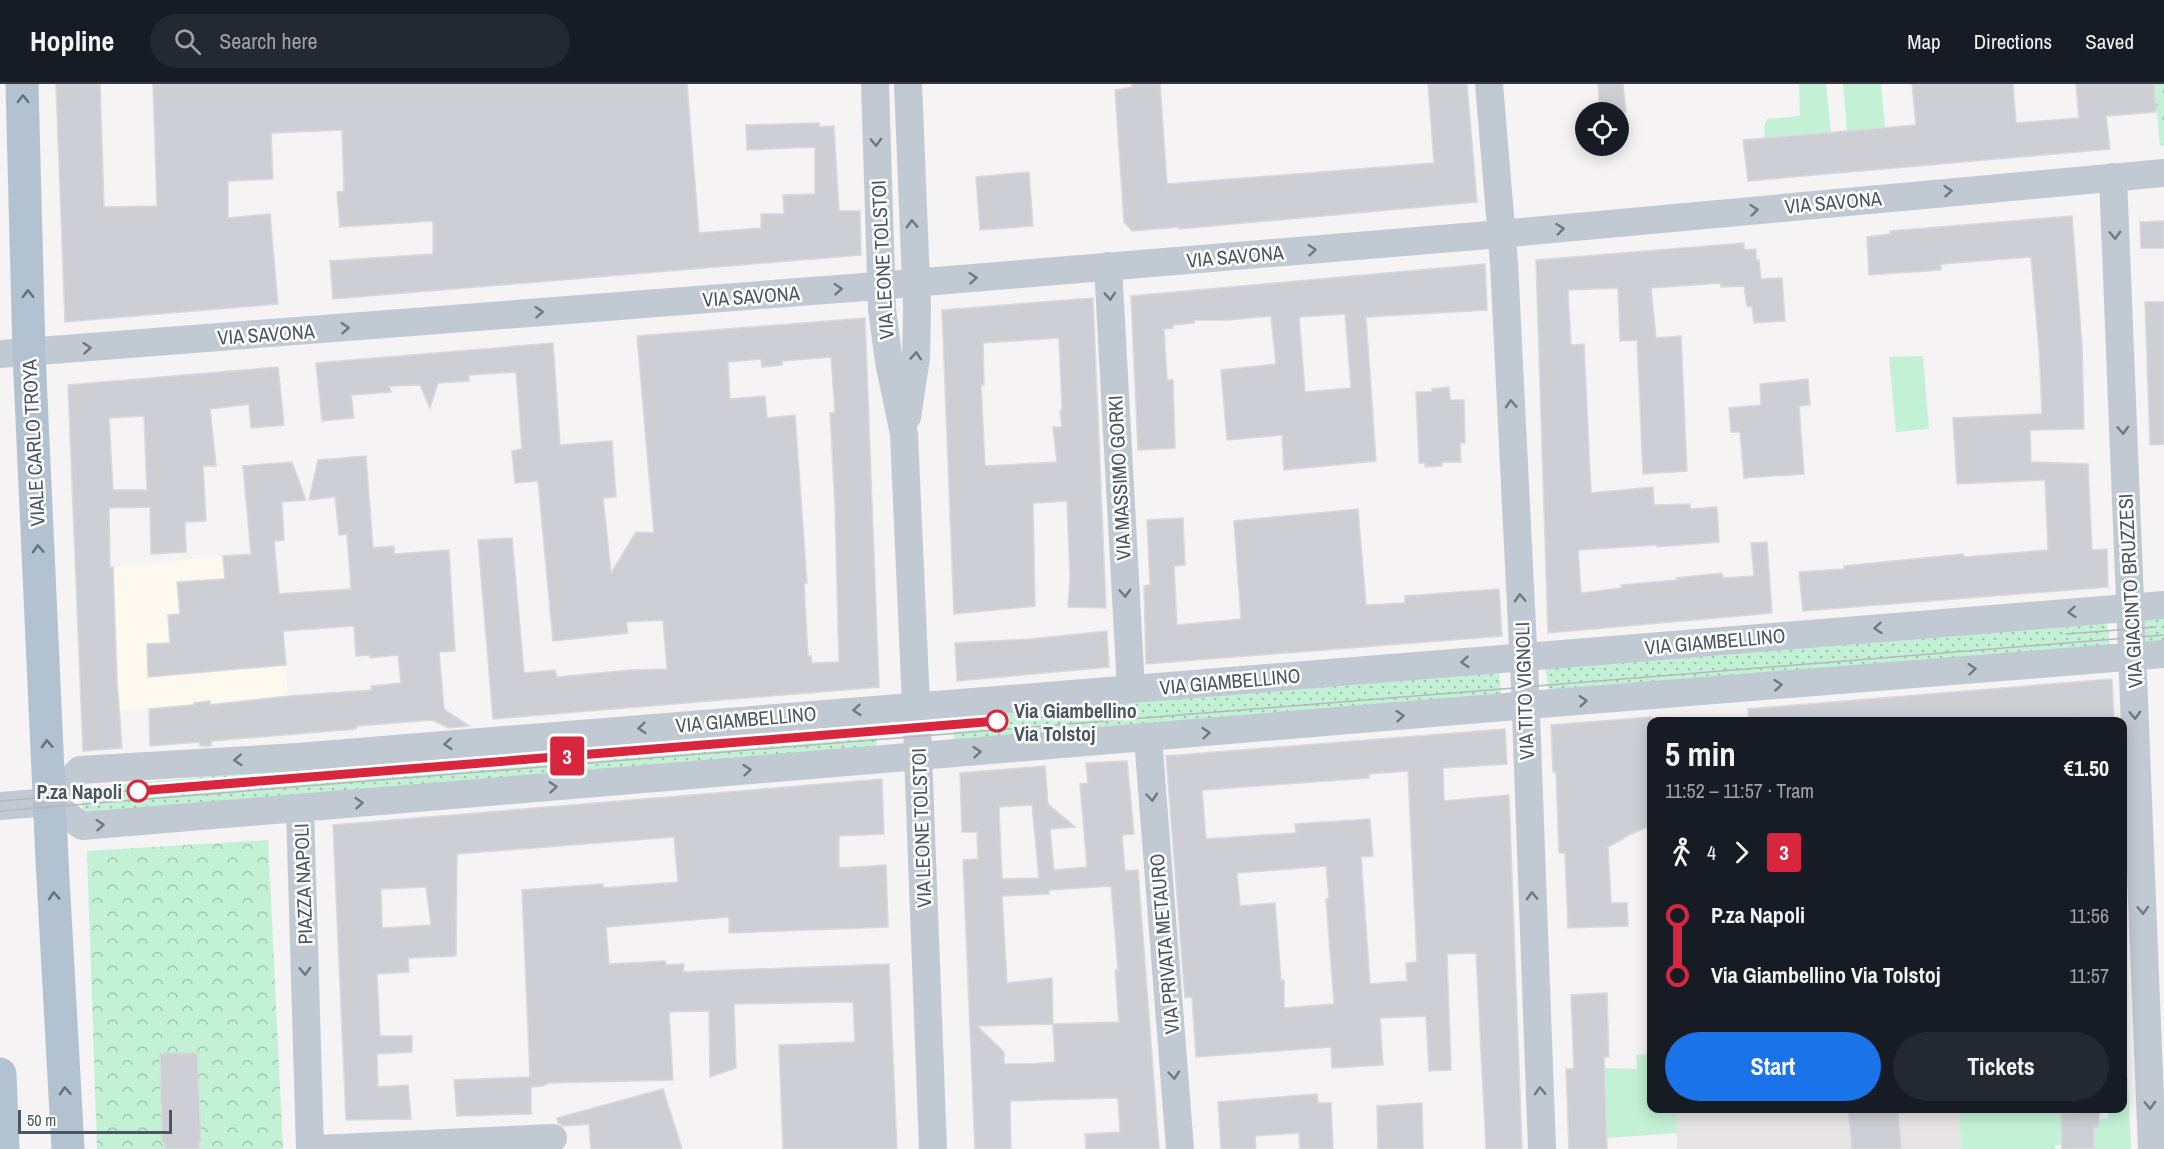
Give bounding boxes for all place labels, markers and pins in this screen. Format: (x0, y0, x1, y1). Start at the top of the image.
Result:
place label: Via Giambellino Via Tolstoj (1014, 697, 1137, 747)
marker: Via Giambellino Via Tolstoj (986, 710, 1008, 732)
place label: P.za Napoli (37, 778, 122, 805)
marker: P.za Napoli (127, 780, 149, 802)

